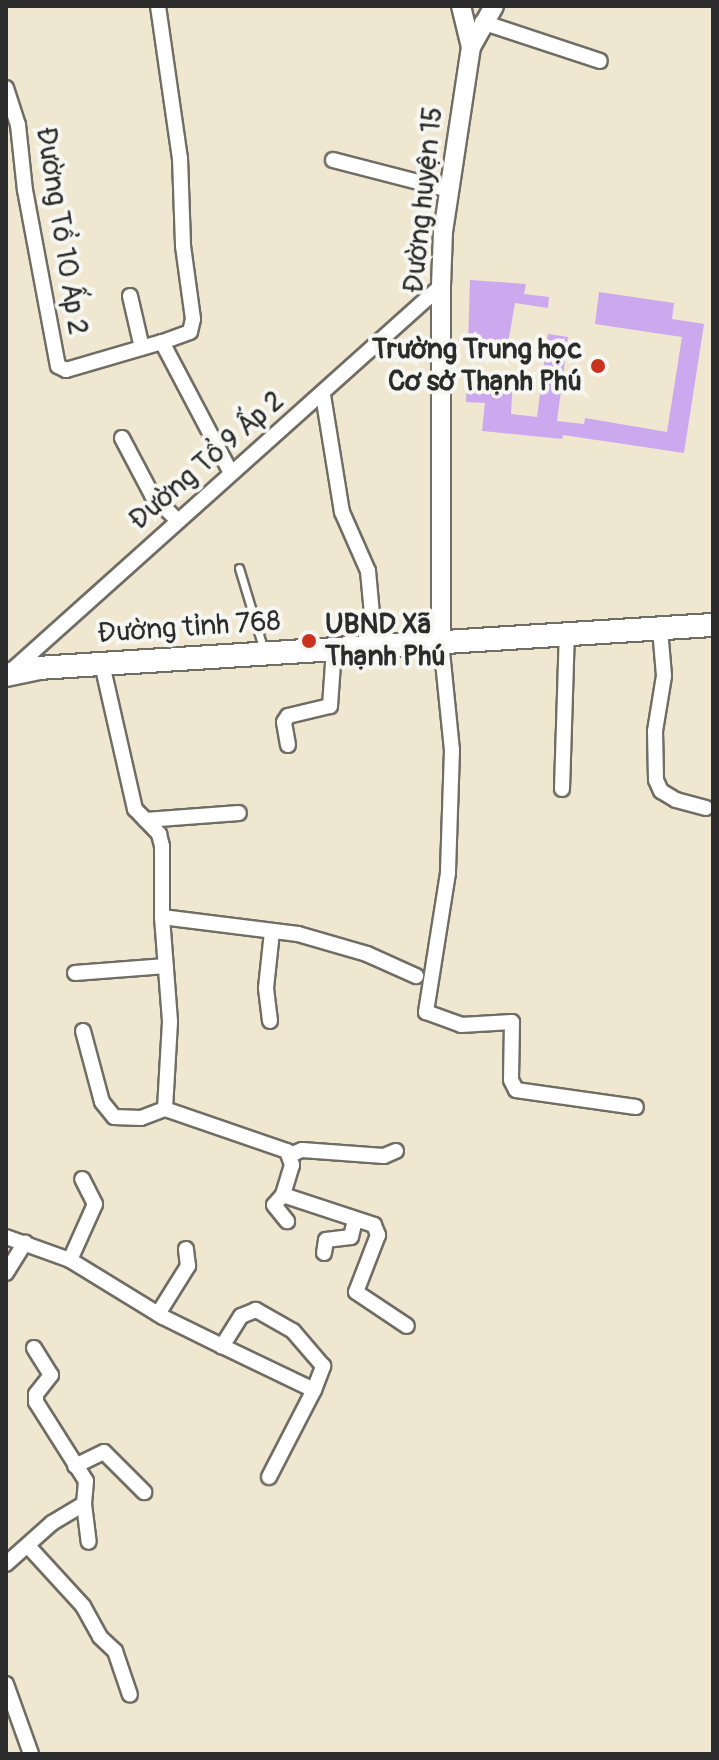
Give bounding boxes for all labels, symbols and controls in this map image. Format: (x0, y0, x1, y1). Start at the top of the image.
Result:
street label: Đường huyện 15 (398, 105, 450, 295)
street label: Đường Tổ 10 Ấp 2 (28, 125, 94, 337)
place label: Trường Trung học Cơ sở Thạnh Phú (372, 333, 582, 399)
marker: Trường Trung học Cơ sở Thạnh Phú (589, 357, 607, 375)
street label: Đường Tổ 9 Ấp 2 (123, 385, 291, 537)
street label: Đường tỉnh 768 (96, 605, 282, 651)
place label: UBND Xã Thạnh Phú (325, 608, 446, 674)
marker: UBND Xã Thạnh Phú (300, 632, 318, 650)

